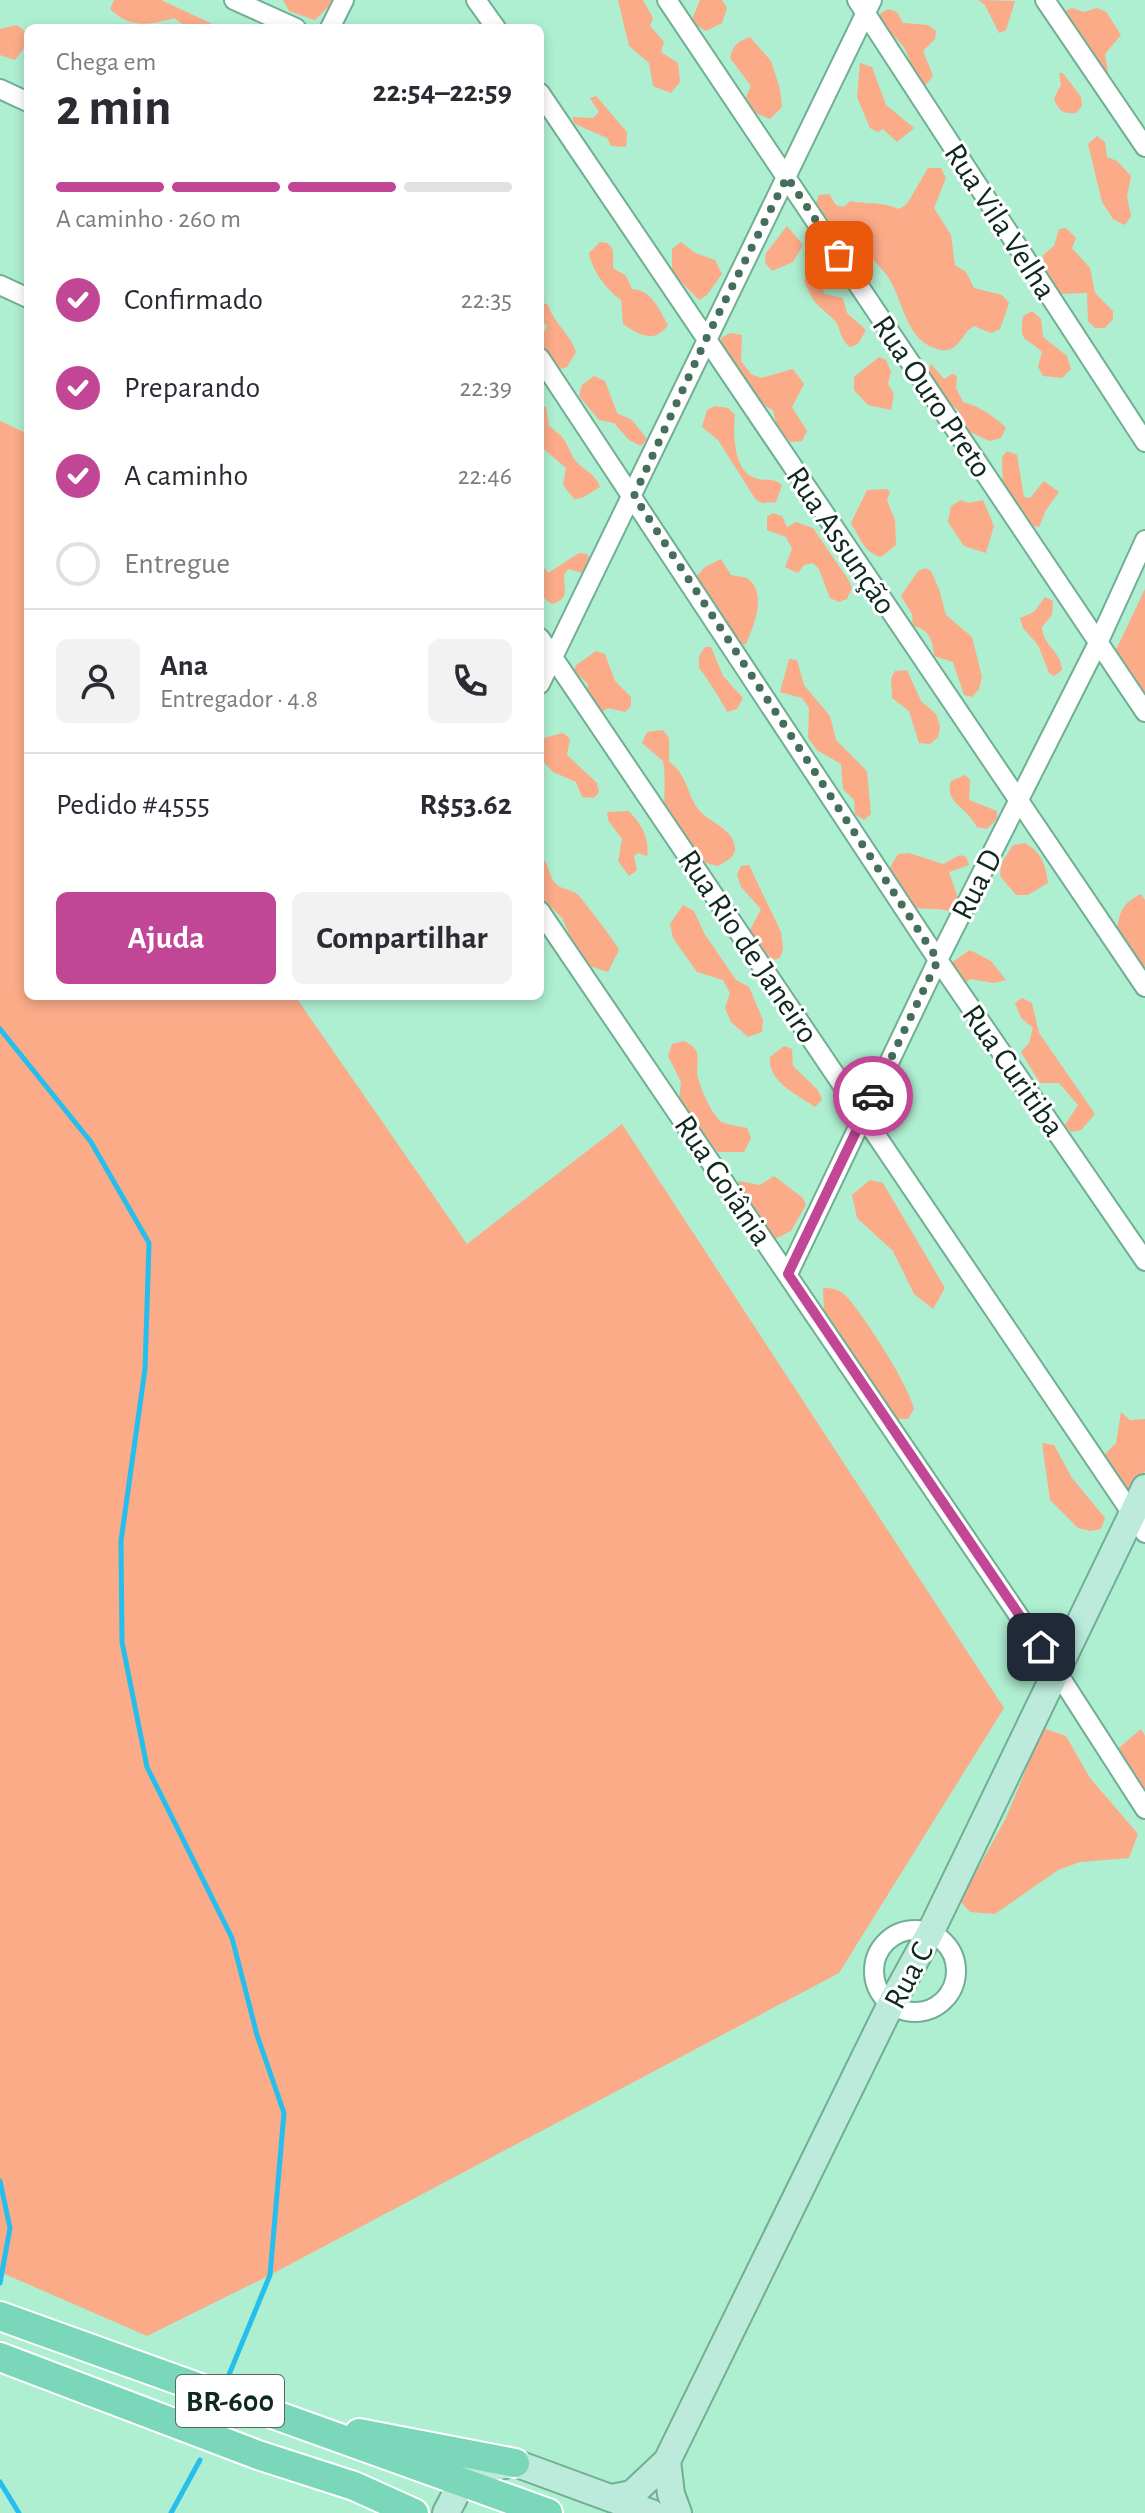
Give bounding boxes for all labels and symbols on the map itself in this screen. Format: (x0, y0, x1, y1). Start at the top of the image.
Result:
street label: Rua Vila Velha (938, 138, 1062, 305)
pin (805, 221, 873, 289)
street label: Rua Ouro Preto (866, 310, 998, 483)
street label: Rua Assunção (780, 461, 902, 620)
street label: Rua Rio de Janeiro (672, 844, 824, 1049)
street label: Rua D (946, 844, 1008, 925)
street label: Rua Curitiba (956, 999, 1070, 1142)
courier (833, 1056, 913, 1136)
street label: Rua Goiânia (668, 1110, 778, 1251)
pin (1007, 1613, 1075, 1681)
street label: Rua C (878, 1937, 939, 2014)
road number: BR-600 (176, 2375, 284, 2427)

